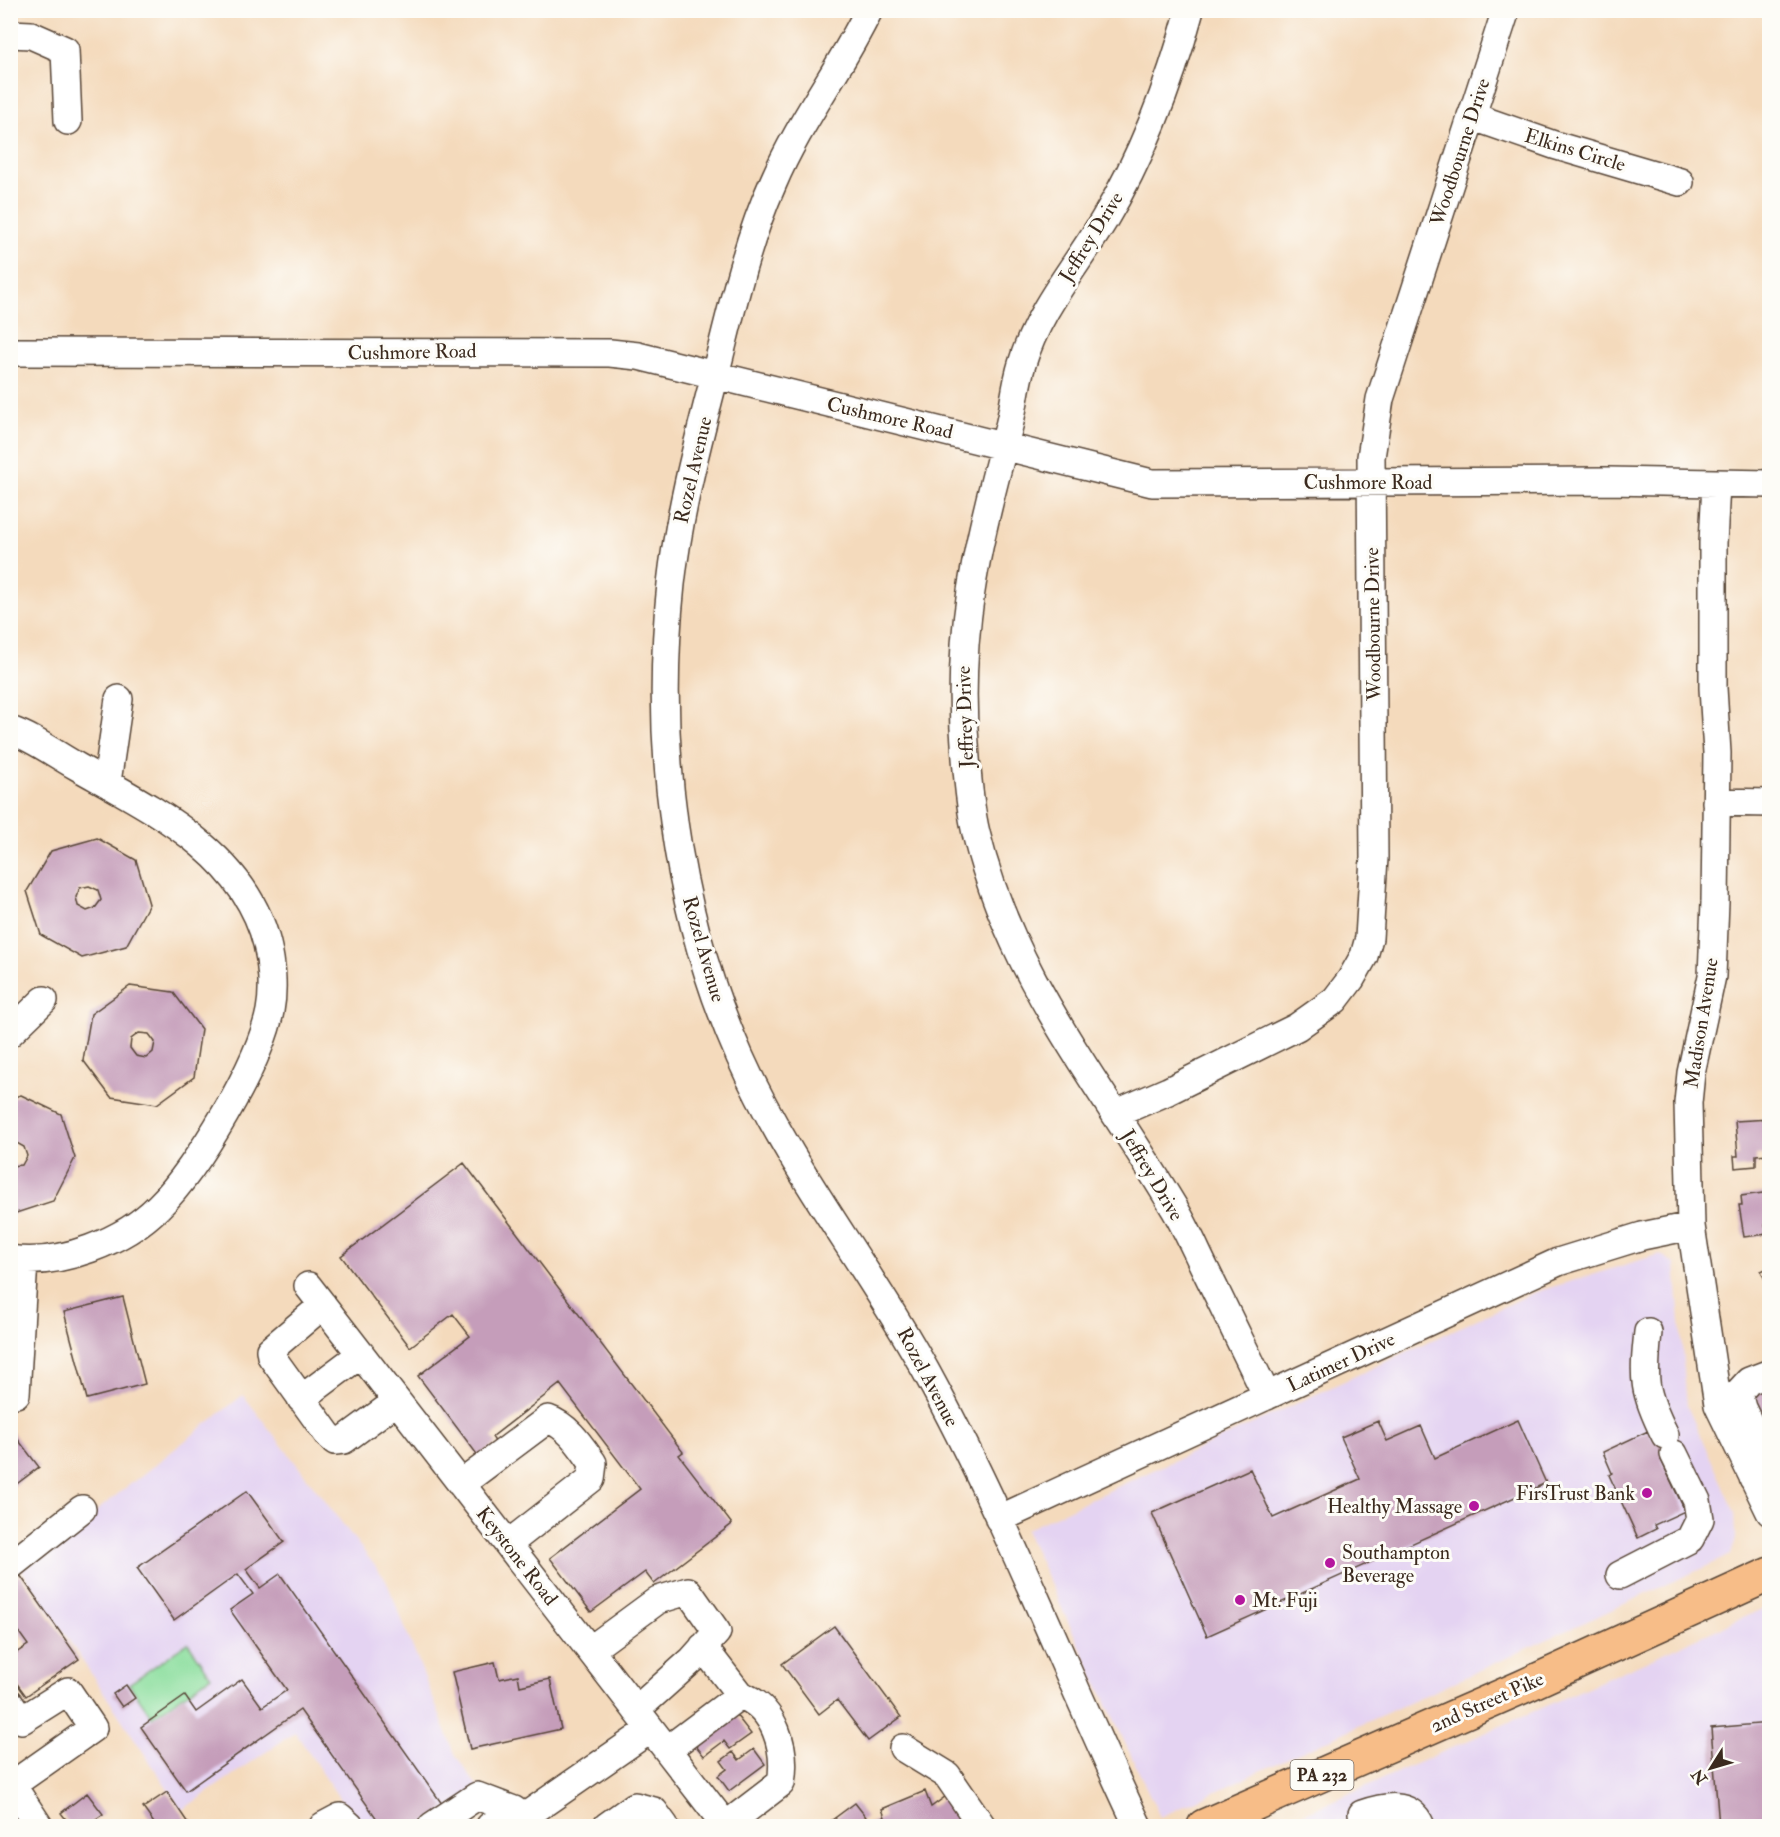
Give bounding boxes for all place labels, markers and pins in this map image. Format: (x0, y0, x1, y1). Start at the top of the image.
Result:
place label: FirsTrust Bank (1516, 1481, 1635, 1506)
marker: FirsTrust Bank (1640, 1486, 1654, 1500)
place label: Healthy Massage (1327, 1494, 1462, 1519)
marker: Healthy Massage (1467, 1499, 1481, 1513)
place label: Southampton Beverage (1342, 1540, 1450, 1588)
marker: Southampton Beverage (1323, 1556, 1337, 1570)
place label: Mt. Fuji (1252, 1588, 1318, 1613)
marker: Mt. Fuji (1233, 1593, 1247, 1607)

